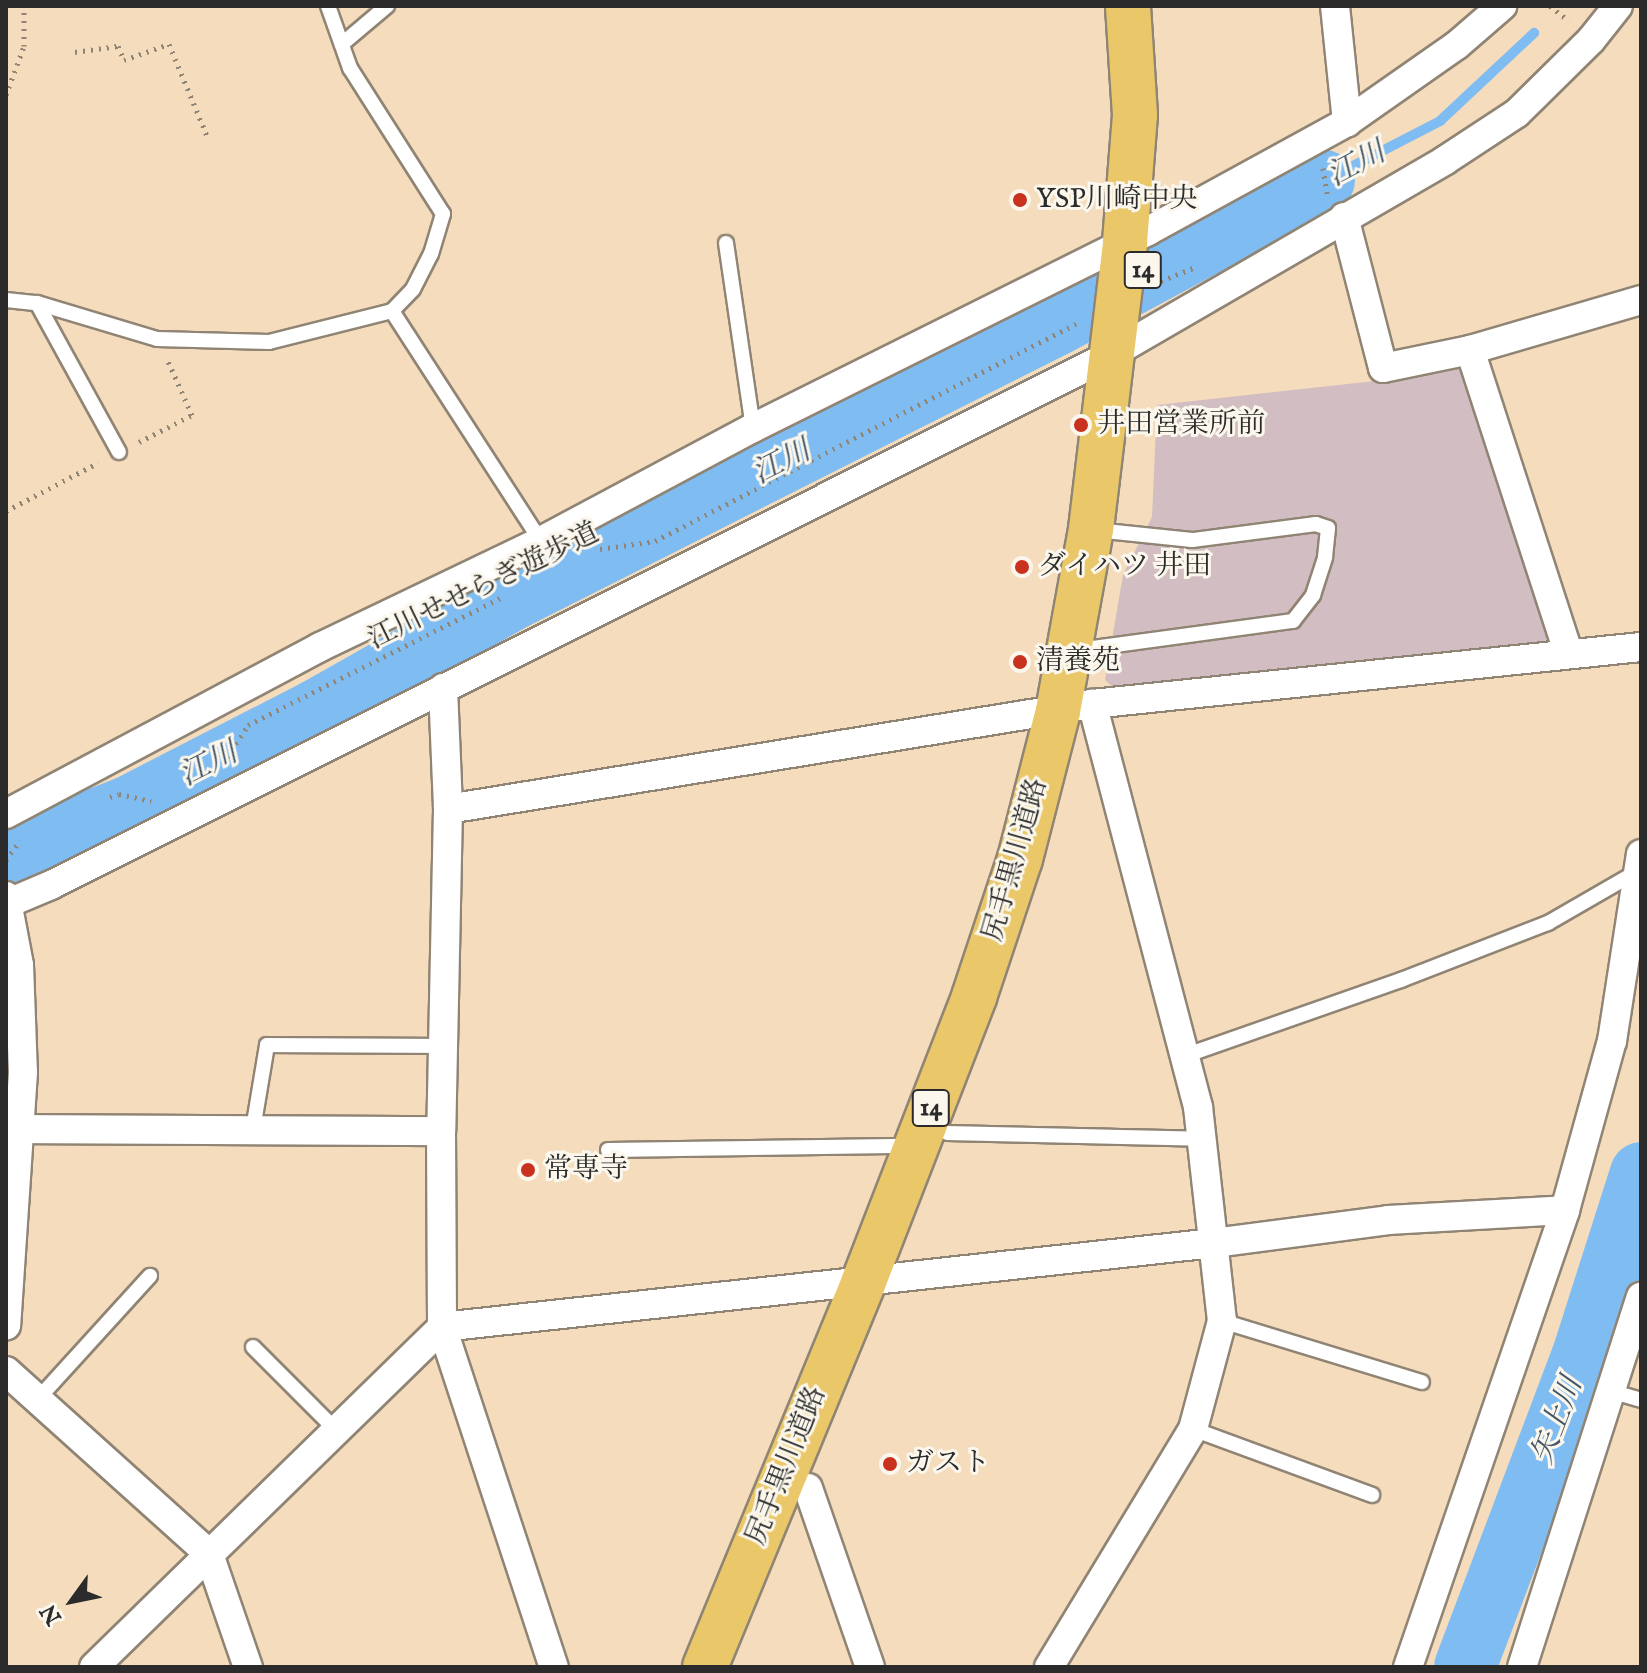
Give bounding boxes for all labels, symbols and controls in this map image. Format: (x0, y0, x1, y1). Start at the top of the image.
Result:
water label: 江川 (1322, 135, 1392, 195)
place label: YSP川崎中央 (1036, 183, 1198, 217)
marker: YSP川崎中央 (1011, 191, 1029, 209)
road number: 14 (1123, 248, 1163, 292)
place label: 井田営業所前 (1097, 408, 1265, 442)
marker: 井田営業所前 (1072, 416, 1090, 434)
water label: 江川 (747, 433, 817, 493)
street label: 江川せせらぎ遊歩道 (363, 517, 605, 657)
place label: ダイハツ 井田 (1038, 550, 1212, 584)
marker: ダイハツ 井田 (1013, 558, 1031, 576)
place label: 清養苑 (1036, 645, 1120, 679)
marker: 清養苑 (1011, 653, 1029, 671)
water label: 江川 (174, 735, 244, 795)
street label: 尻手黒川道路 (977, 775, 1055, 945)
road number: 14 (911, 1086, 951, 1130)
place label: 常専寺 (544, 1153, 628, 1187)
marker: 常専寺 (519, 1161, 537, 1179)
water label: 矢上川 (1525, 1373, 1591, 1469)
street label: 尻手黒川道路 (740, 1382, 834, 1550)
place label: ガスト (906, 1447, 990, 1481)
marker: ガスト (881, 1455, 899, 1473)
north arrow (32, 1561, 112, 1641)
text: N (35, 1598, 69, 1630)

